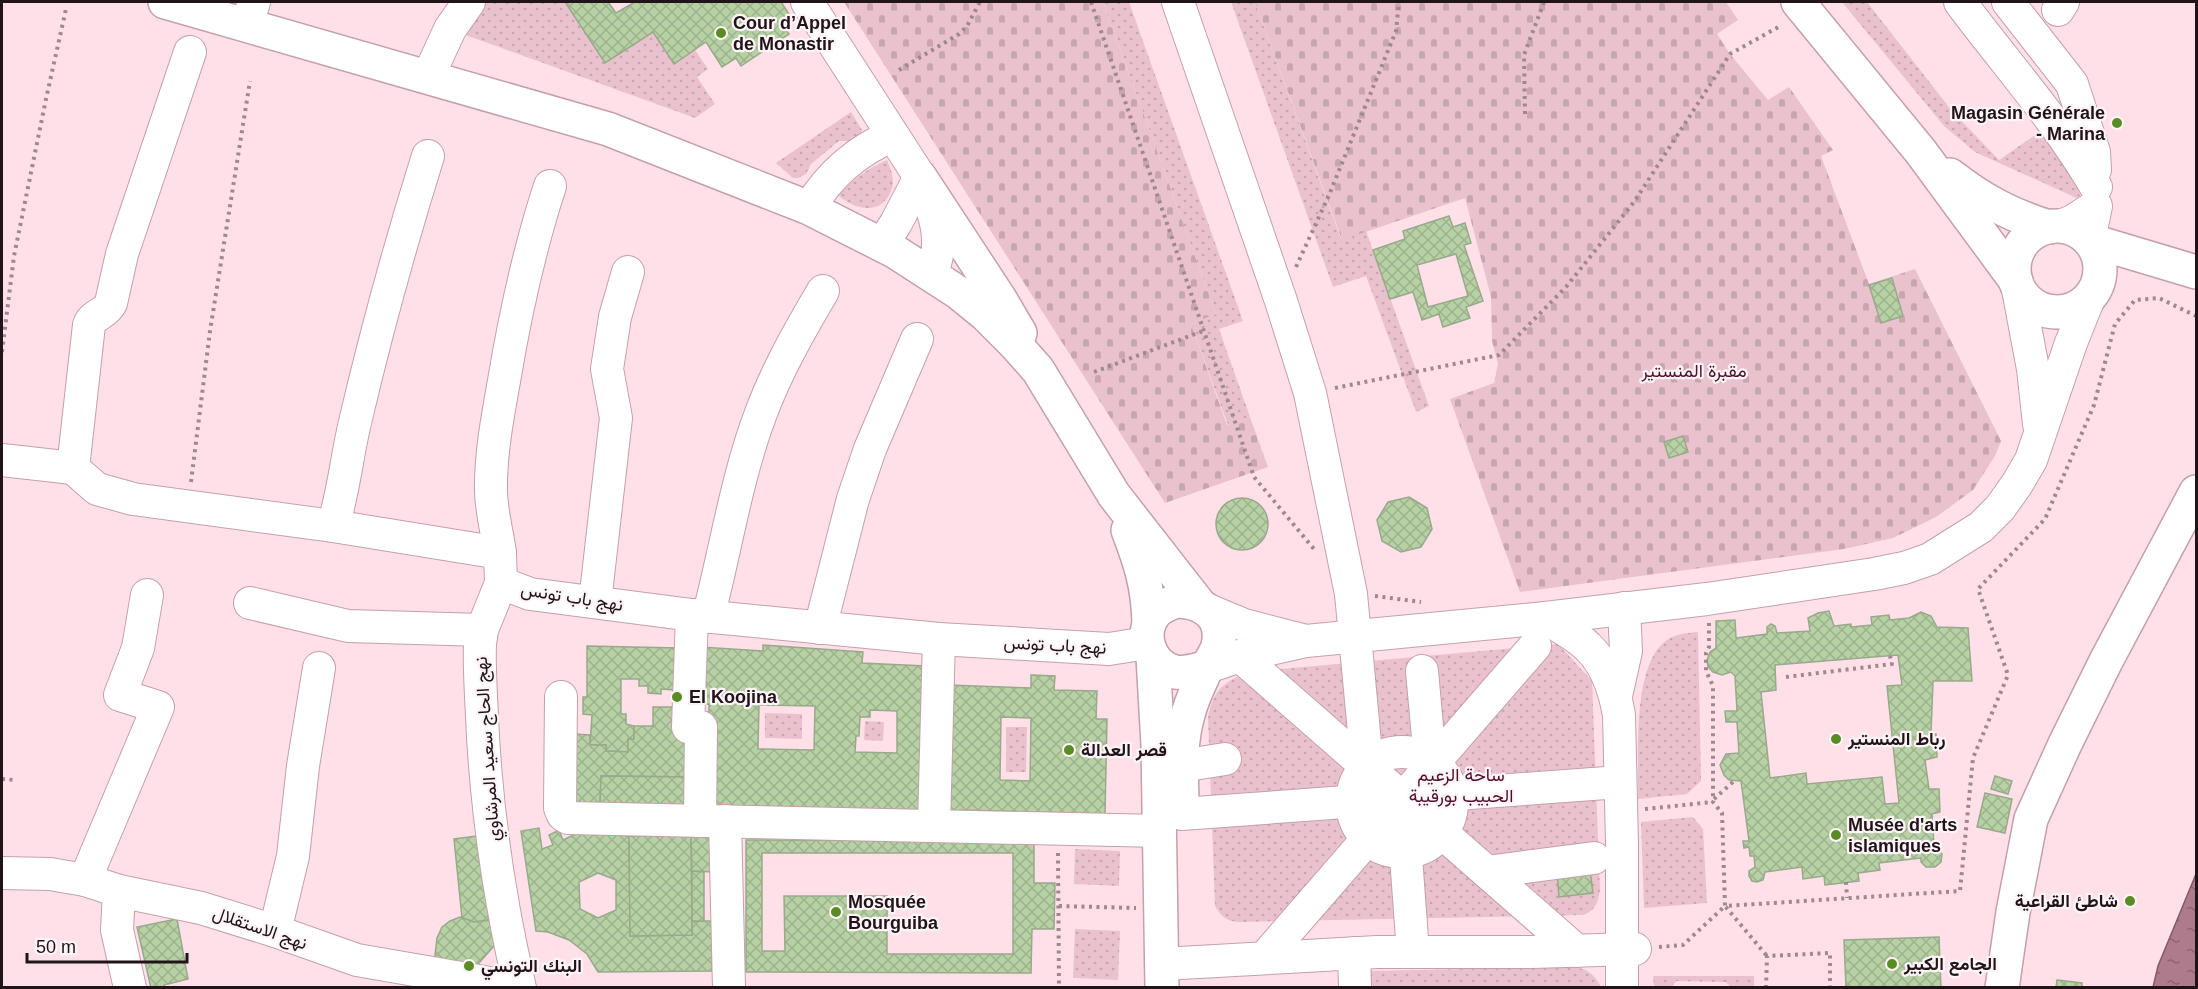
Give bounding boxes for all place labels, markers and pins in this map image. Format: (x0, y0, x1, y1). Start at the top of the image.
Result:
place label: Cour d’Appel de Monastir (733, 13, 846, 54)
marker: Cour d’Appel de Monastir (714, 26, 728, 40)
place label: Magasin Générale - Marina (1951, 103, 2106, 144)
marker: Magasin Générale - Marina (2110, 116, 2124, 130)
place label: El Koojina (689, 687, 778, 707)
marker: El Koojina (670, 690, 684, 704)
place label: رباط المنستير (1847, 729, 1946, 750)
marker: رباط المنستير (1829, 732, 1843, 746)
place label: قصر العدالة (1081, 740, 1167, 761)
marker: قصر العدالة (1062, 743, 1076, 757)
place label: Musée d'arts islamiques (1848, 815, 1957, 856)
marker: Musée d'arts islamiques (1829, 828, 1843, 842)
place label: شاطئ القراعية (2015, 891, 2118, 912)
place label: Mosquée Bourguiba (848, 892, 939, 933)
marker: شاطئ القراعية (2123, 894, 2137, 908)
marker: Mosquée Bourguiba (829, 905, 843, 919)
place label: الجامع الكبير (1903, 954, 1997, 976)
place label: البنك التونسي (481, 956, 582, 981)
marker: الجامع الكبير (1885, 957, 1899, 971)
marker: البنك التونسي (462, 959, 476, 973)

